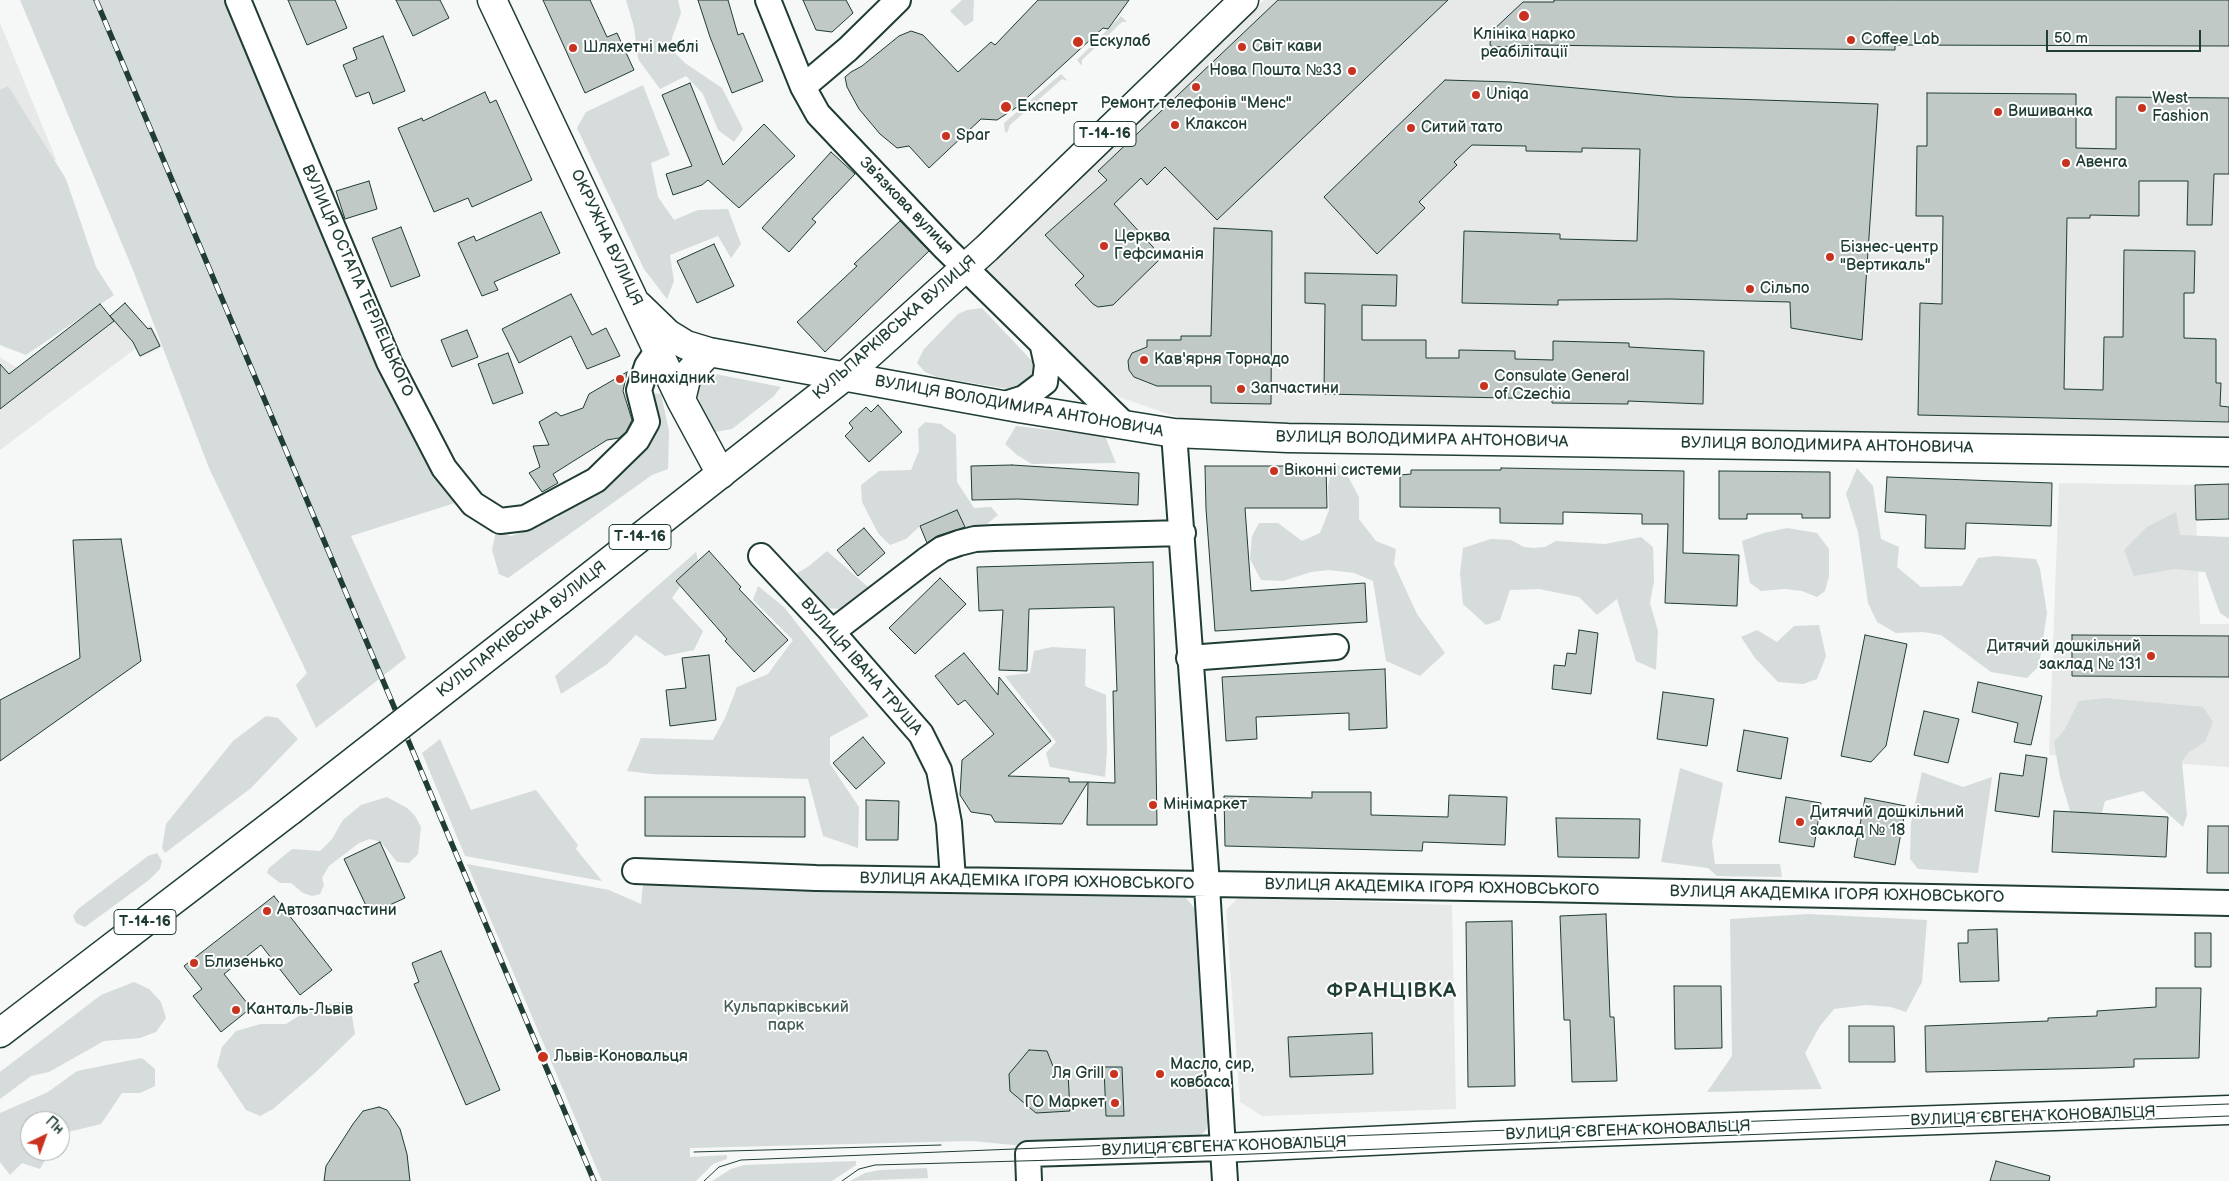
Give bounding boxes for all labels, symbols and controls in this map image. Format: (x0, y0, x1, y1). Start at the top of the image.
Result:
marker: Клініка нарко реабілітації (1517, 9, 1531, 23)
scale bar (2049, 20, 2204, 52)
place label: Клініка нарко реабілітації (1473, 25, 1575, 63)
text: 50 m (2054, 29, 2088, 48)
place label: Coffee Lab (1861, 30, 1940, 50)
place label: Ескулаб (1089, 32, 1150, 52)
marker: Coffee Lab (1845, 34, 1857, 46)
marker: Ескулаб (1071, 35, 1085, 49)
place label: Світ кави (1252, 37, 1322, 57)
place label: Шляхетні меблі (583, 38, 699, 58)
marker: Світ кави (1236, 41, 1248, 53)
marker: Шляхетні меблі (567, 42, 579, 54)
place label: Нова Пошта №33 (1209, 61, 1342, 81)
marker: Нова Пошта №33 (1346, 65, 1358, 77)
marker: Ремонт телефонів "Менс" (1190, 81, 1202, 93)
place label: Uniqa (1486, 85, 1529, 105)
marker: Uniqa (1470, 89, 1482, 101)
place label: West Fashion (2152, 89, 2209, 127)
place label: Ремонт телефонів "Менс" (1100, 94, 1292, 114)
place label: Експерт (1017, 97, 1078, 117)
marker: Експерт (999, 100, 1013, 114)
place label: Вишиванка (2008, 102, 2093, 122)
marker: West Fashion (2136, 102, 2148, 114)
marker: Вишиванка (1992, 106, 2004, 118)
place label: Клаксон (1185, 115, 1247, 135)
place label: Ситий тато (1421, 118, 1503, 138)
marker: Клаксон (1169, 119, 1181, 131)
road number: Т-14-16 (1074, 122, 1136, 146)
marker: Ситий тато (1405, 122, 1417, 134)
place label: Spar (956, 126, 990, 146)
marker: Spar (940, 130, 952, 142)
place label: Авенга (2076, 153, 2127, 173)
street label: Звʼязкова вулиця (855, 154, 957, 258)
marker: Авенга (2060, 157, 2072, 169)
street label: ВУЛИЦЯ ОСТАПА ТЕРЛЕЦЬКОГО (297, 162, 417, 400)
street label: ОКРУЖНА ВУЛИЦЯ (566, 167, 646, 309)
place label: Церква Гефсиманія (1114, 227, 1204, 265)
place label: Бізнес-центр "Вертикаль" (1840, 238, 1938, 276)
marker: Церква Гефсиманія (1098, 240, 1110, 252)
marker: Бізнес-центр "Вертикаль" (1824, 251, 1836, 263)
street label: КУЛЬПАРКІВСЬКА ВУЛИЦЯ (809, 252, 981, 404)
place label: Сільпо (1760, 279, 1809, 299)
marker: Сільпо (1744, 283, 1756, 295)
place label: Кав'ярня Торнадо (1154, 350, 1289, 370)
marker: Кав'ярня Торнадо (1138, 354, 1150, 366)
place label: Consulate General of Czechia (1494, 367, 1629, 405)
place label: Винахідник (630, 369, 715, 389)
street label: ВУЛИЦЯ ВОЛОДИМИРА АНТОНОВИЧА (873, 372, 1165, 442)
marker: Винахідник (614, 373, 626, 385)
place label: Запчастини (1251, 379, 1339, 399)
marker: Consulate General of Czechia (1478, 380, 1490, 392)
marker: Запчастини (1235, 383, 1247, 395)
street label: ВУЛИЦЯ ВОЛОДИМИРА АНТОНОВИЧА (1276, 428, 1568, 452)
street label: ВУЛИЦЯ ВОЛОДИМИРА АНТОНОВИЧА (1681, 434, 1973, 458)
place label: Віконні системи (1284, 461, 1402, 481)
marker: Віконні системи (1268, 465, 1280, 477)
road number: Т-14-16 (609, 524, 671, 550)
street label: КУЛЬПАРКІВСЬКА ВУЛИЦЯ (433, 558, 611, 702)
street label: ВУЛИЦЯ ІВАНА ТРУША (796, 594, 926, 740)
place label: Дитячий дошкільний заклад № 131 (1987, 637, 2141, 675)
marker: Дитячий дошкільний заклад № 131 (2145, 650, 2157, 662)
place label: Мінімаркет (1163, 795, 1247, 815)
marker: Мінімаркет (1147, 799, 1159, 811)
place label: Дитячий дошкільний заклад № 18 (1810, 803, 1964, 841)
marker: Дитячий дошкільний заклад № 18 (1794, 816, 1806, 828)
street label: ВУЛИЦЯ АКАДЕМІКА ІГОРЯ ЮХНОВСЬКОГО (859, 869, 1195, 895)
street label: ВУЛИЦЯ АКАДЕМІКА ІГОРЯ ЮХНОВСЬКОГО (1264, 875, 1600, 901)
street label: ВУЛИЦЯ АКАДЕМІКА ІГОРЯ ЮХНОВСЬКОГО (1669, 882, 2005, 908)
place label: Автозапчастини (277, 901, 397, 921)
marker: Автозапчастини (261, 905, 273, 917)
road number: Т-14-16 (114, 910, 176, 934)
place label: Близенько (204, 953, 283, 973)
marker: Близенько (188, 957, 200, 969)
district label: ФРАНЦІВКА (1326, 979, 1458, 1005)
park label: Кульпарківський парк (723, 998, 849, 1036)
place label: Канталь-Львів (246, 1000, 353, 1020)
marker: Канталь-Львів (230, 1004, 242, 1016)
place label: Львів-Коновальця (554, 1047, 688, 1067)
marker: Львів-Коновальця (536, 1050, 550, 1064)
place label: Масло, сир, ковбаса (1170, 1055, 1254, 1093)
place label: Ля Grill (1052, 1064, 1104, 1084)
marker: Ля Grill (1108, 1068, 1120, 1080)
marker: Масло, сир, ковбаса (1154, 1068, 1166, 1080)
place label: ГО Маркет (1024, 1093, 1105, 1113)
marker: ГО Маркет (1109, 1097, 1121, 1109)
street label: ВУЛИЦЯ ЄВГЕНА КОНОВАЛЬЦЯ (1910, 1103, 2156, 1131)
north arrow (20, 1111, 70, 1161)
text: Пн (42, 1113, 67, 1138)
street label: ВУЛИЦЯ ЄВГЕНА КОНОВАЛЬЦЯ (1505, 1117, 1751, 1145)
street label: ВУЛИЦЯ ЄВГЕНА КОНОВАЛЬЦЯ (1101, 1133, 1347, 1161)

